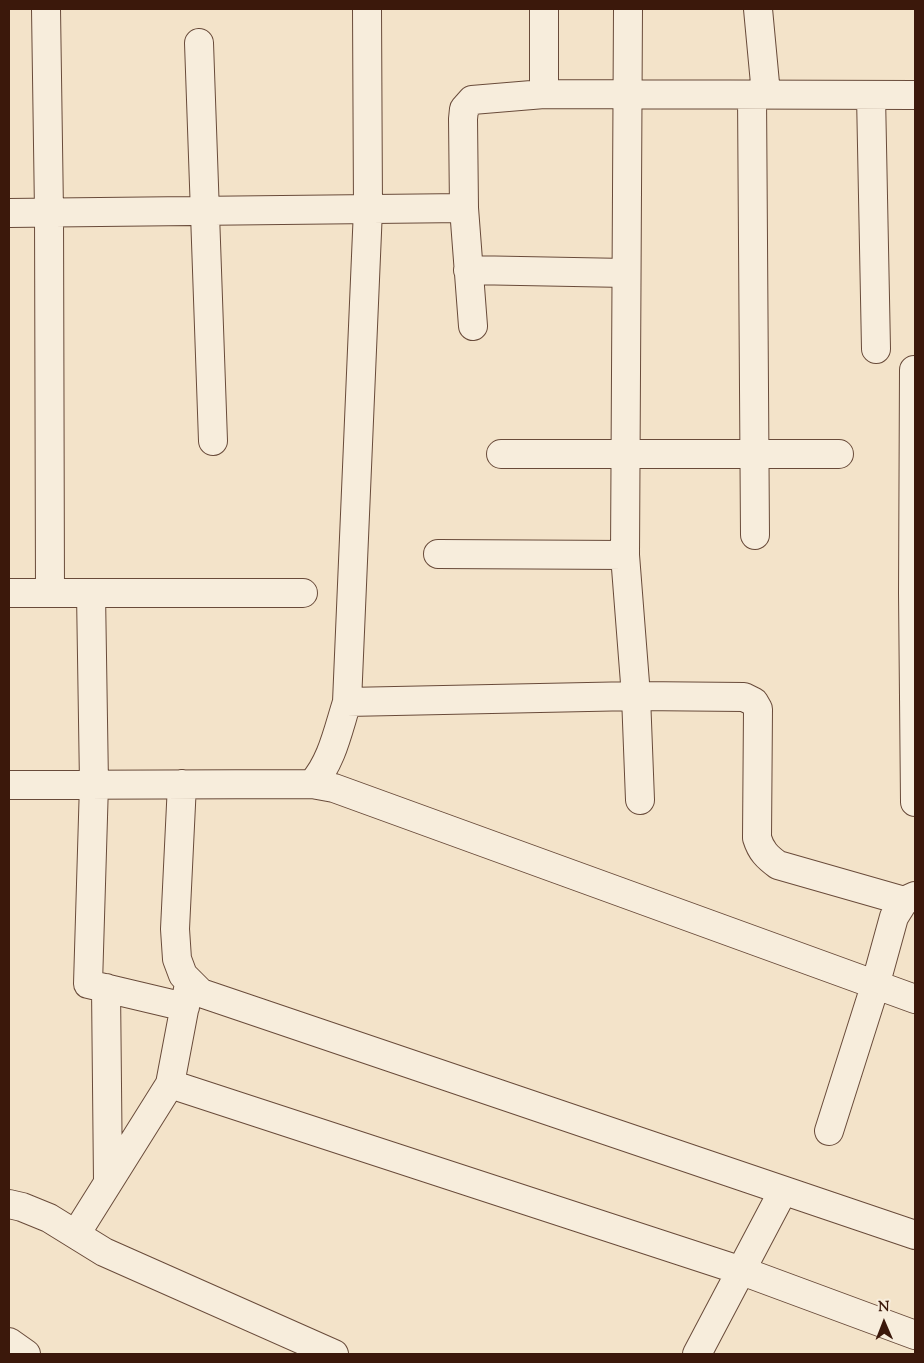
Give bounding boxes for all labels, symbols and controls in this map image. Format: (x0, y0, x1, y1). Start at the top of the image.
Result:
north arrow (859, 1298, 909, 1348)
text: N (878, 1298, 890, 1318)

